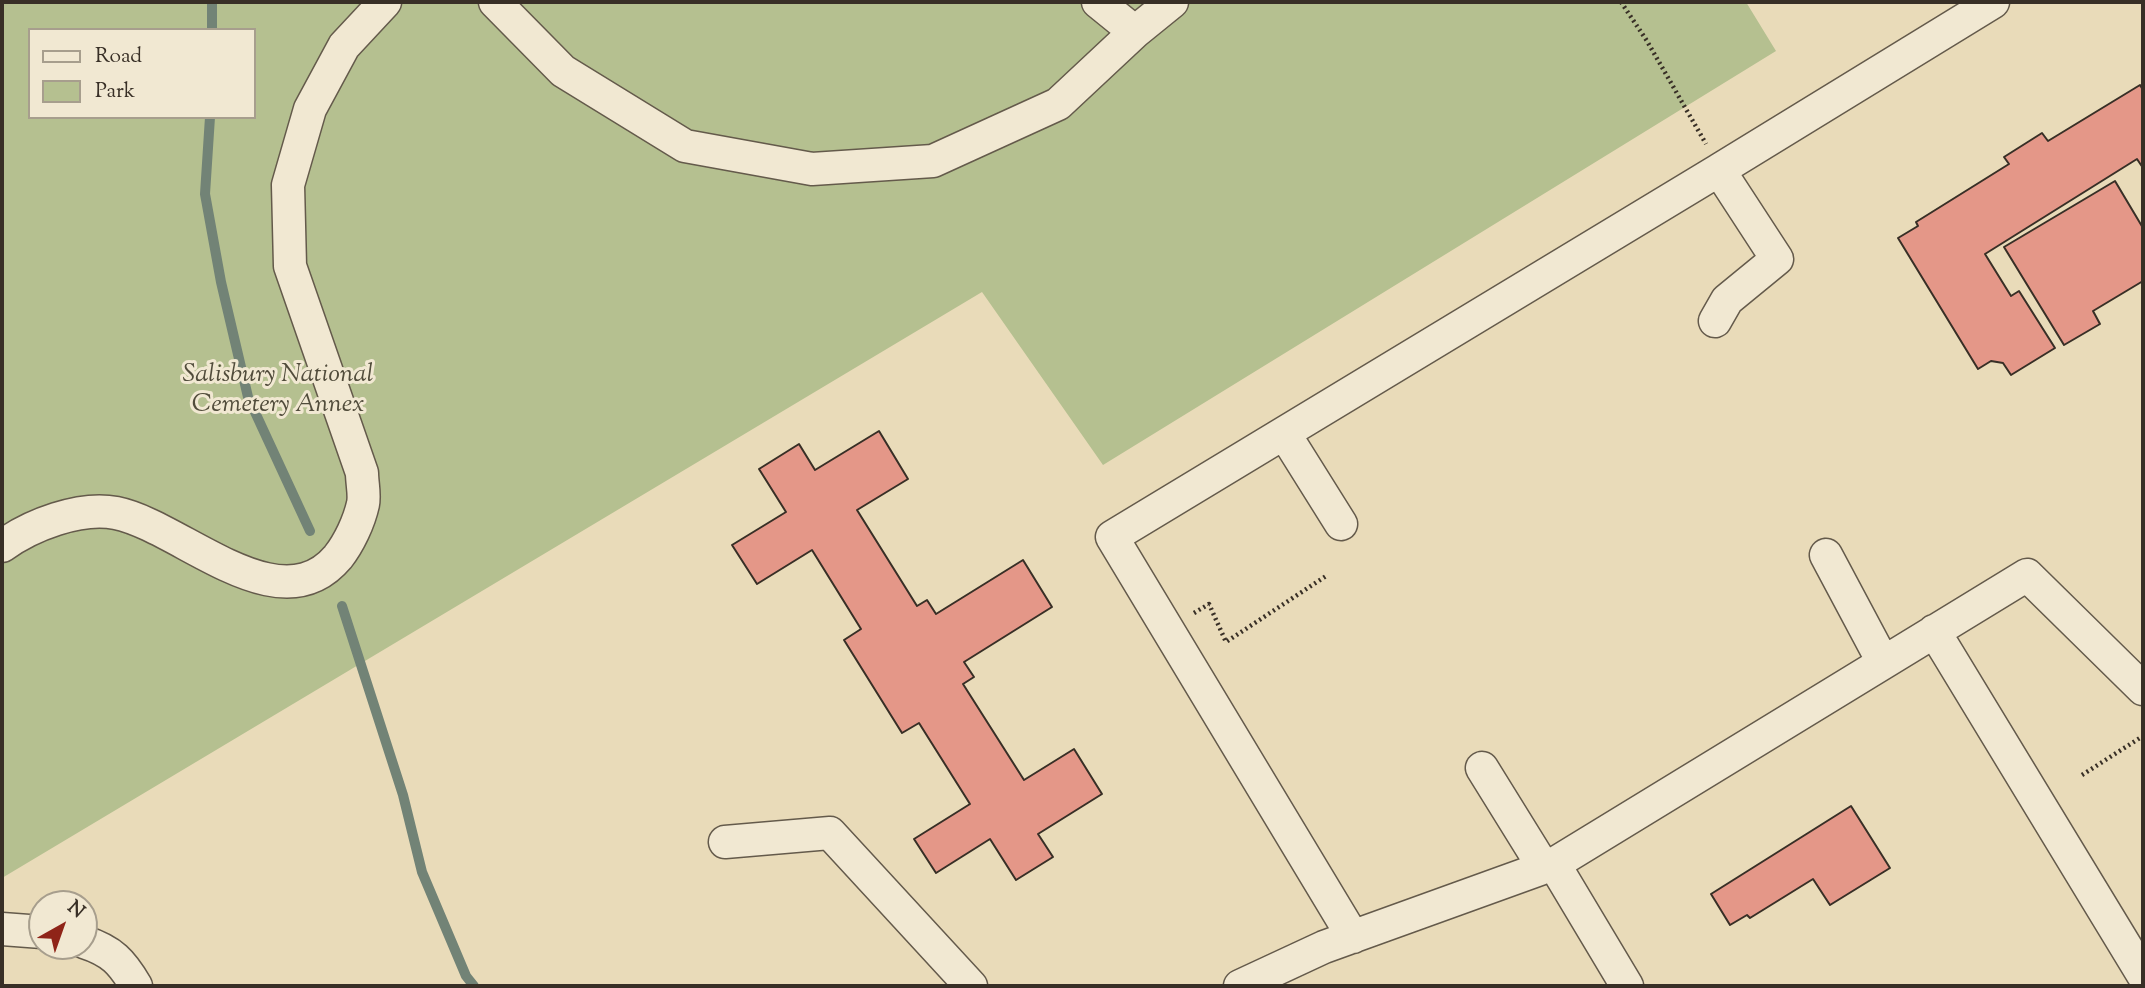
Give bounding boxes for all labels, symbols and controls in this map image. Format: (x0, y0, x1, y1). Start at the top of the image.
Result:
legend (28, 28, 256, 119)
text: Road (95, 42, 142, 72)
text: Park (95, 77, 135, 107)
park label: Salisbury National Cemetery Annex (182, 361, 374, 422)
north arrow (28, 890, 98, 960)
text: N (61, 895, 90, 925)

